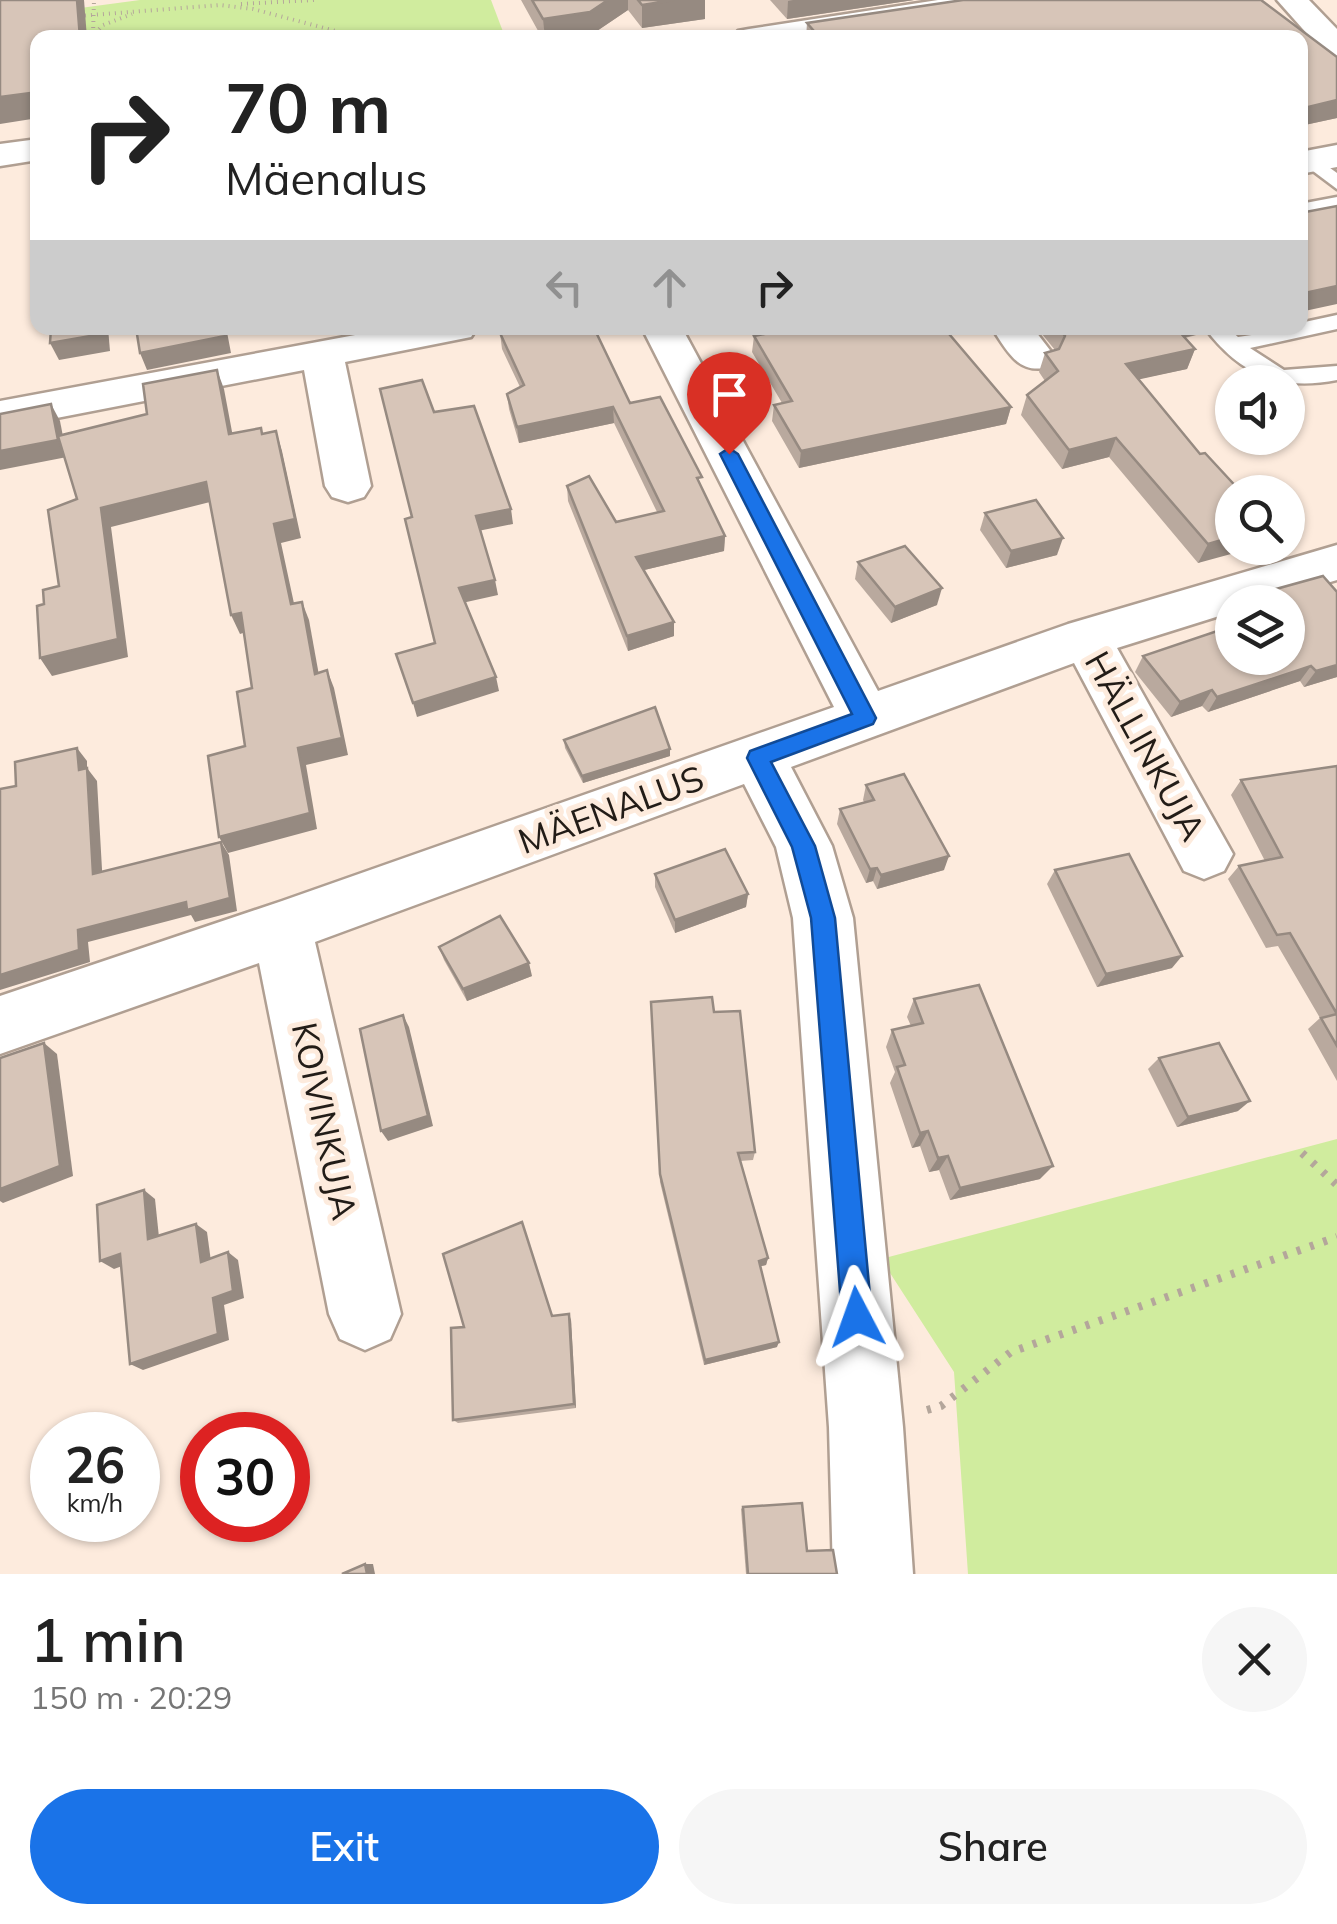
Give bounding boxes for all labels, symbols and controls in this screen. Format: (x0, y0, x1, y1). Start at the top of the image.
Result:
text: 70 m (225, 63, 391, 151)
icon: right (60, 70, 190, 200)
text: Mäenalus (225, 150, 427, 206)
icon: left (537, 260, 592, 315)
icon: ahead (642, 260, 697, 315)
icon: right (747, 260, 802, 315)
pin (687, 352, 772, 455)
map controls (1215, 365, 1305, 675)
button: sound (1215, 365, 1305, 455)
icon: arrive (702, 367, 757, 422)
button: search (1215, 475, 1305, 565)
button: layers (1215, 585, 1305, 675)
street label: HÄLLINKUJA (1076, 643, 1216, 848)
street label: MÄENALUS (512, 755, 709, 863)
street label: KOIVINKUJA (283, 1018, 367, 1224)
position arrow (805, 1265, 909, 1369)
speed limit sign: 30 (180, 1412, 310, 1542)
text: 26 (65, 1433, 125, 1496)
text: km/h (67, 1487, 123, 1518)
text: 1 min (30, 1602, 186, 1677)
button: close (1202, 1607, 1307, 1712)
text: 150 m · 20:29 (30, 1677, 232, 1717)
button: Exit (30, 1789, 659, 1904)
button: Share (679, 1789, 1307, 1904)

